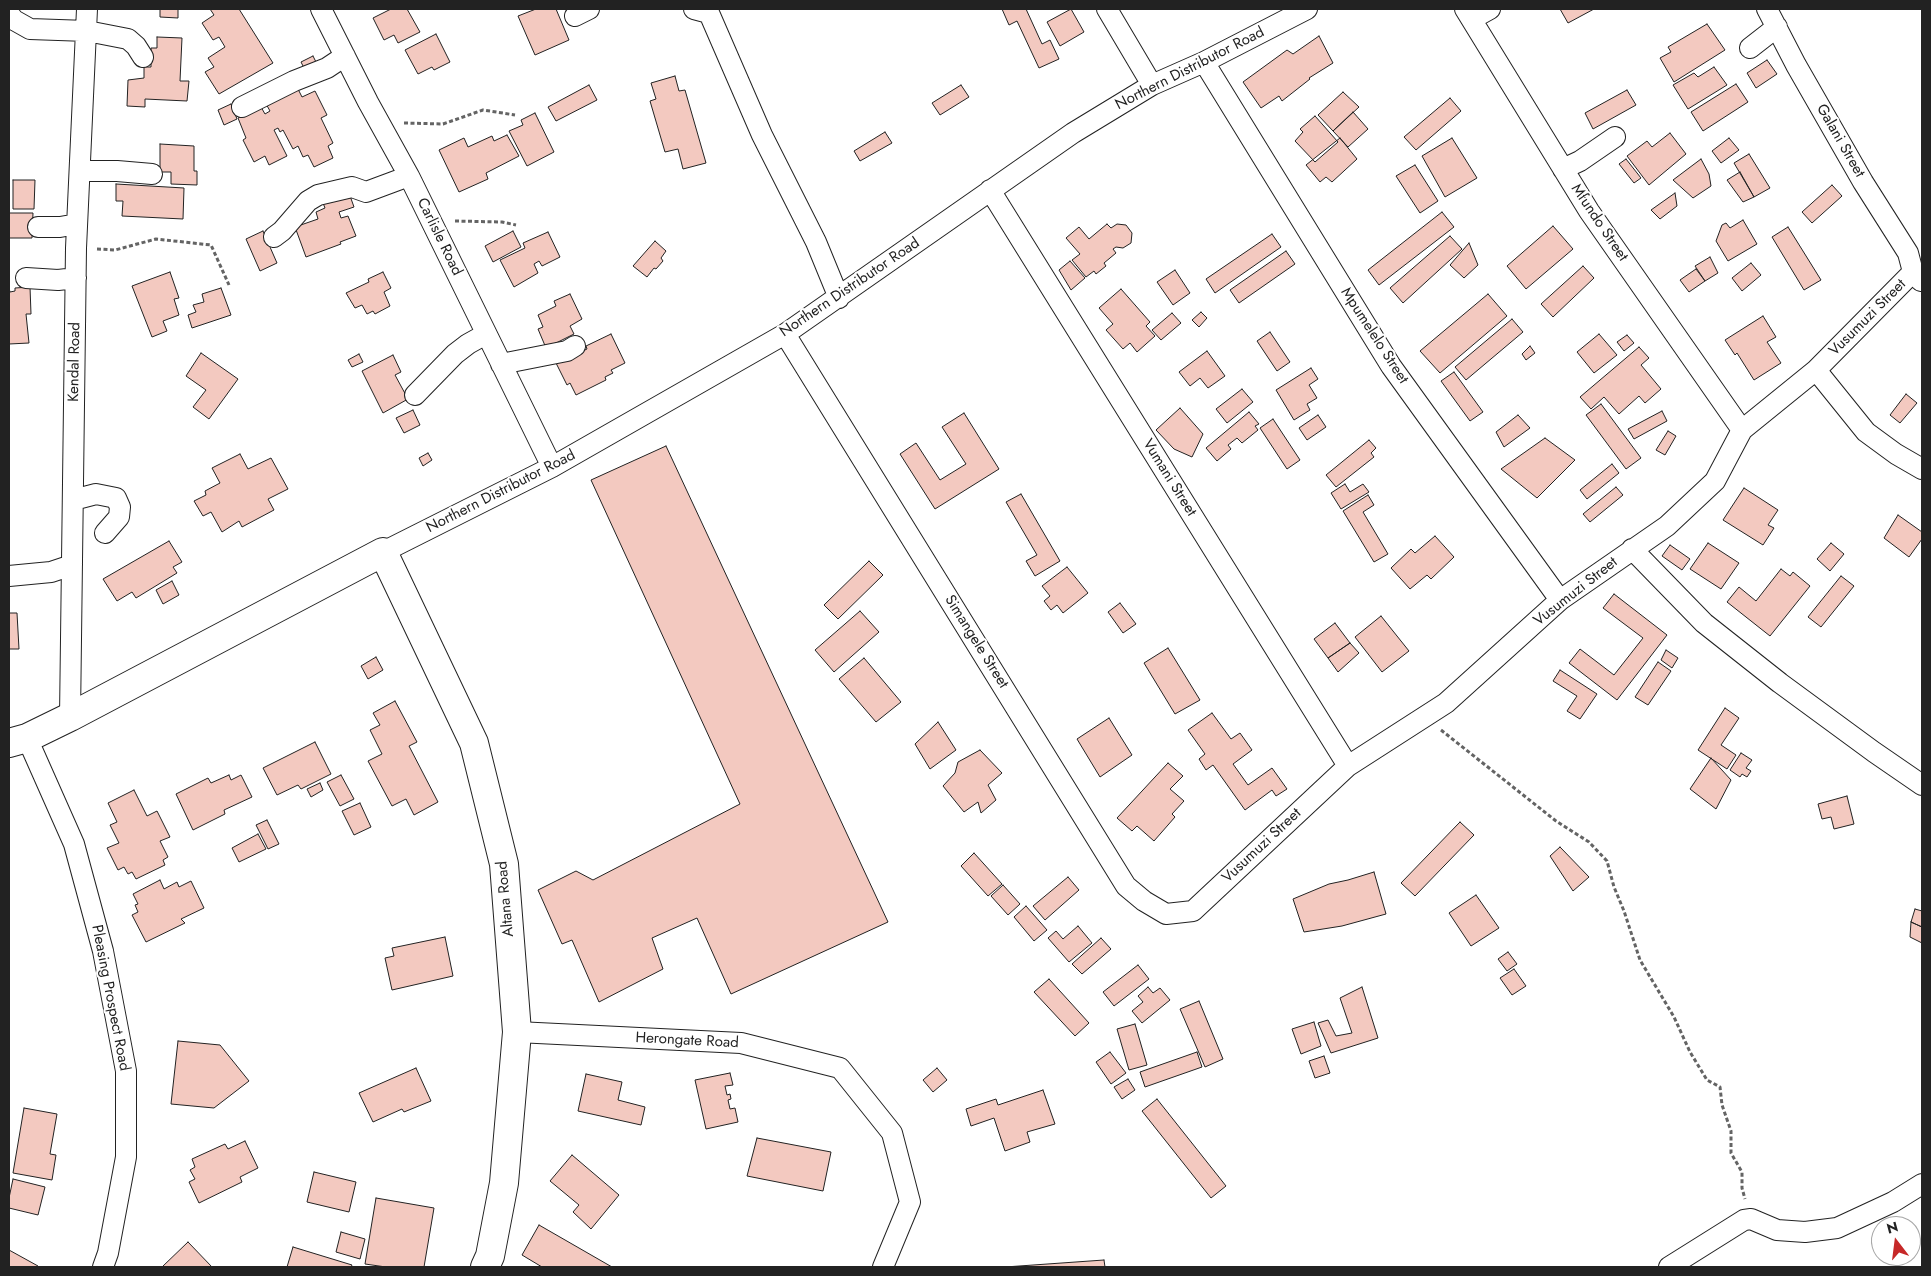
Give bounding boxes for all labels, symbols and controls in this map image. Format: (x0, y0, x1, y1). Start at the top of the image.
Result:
street label: Northern Distributor Road (1113, 24, 1267, 114)
street label: Galani Street (1812, 101, 1868, 181)
street label: Mfundo Street (1567, 181, 1631, 265)
street label: Carlisle Road (412, 195, 466, 279)
street label: Northern Distributor Road (777, 234, 923, 342)
street label: Vusumuzi Street (1826, 276, 1910, 360)
street label: Mpumelelo Street (1336, 285, 1412, 387)
street label: Kendal Road (65, 322, 85, 402)
street label: Vumani Street (1138, 436, 1200, 520)
street label: Northern Distributor Road (424, 447, 578, 537)
street label: Vusumuzi Street (1531, 554, 1621, 630)
street label: Simangele Street (940, 592, 1012, 692)
street label: Vusumuzi Street (1219, 805, 1305, 887)
street label: Altana Road (494, 860, 518, 938)
street label: Pleasing Prospect Road (87, 923, 133, 1073)
street label: Herongate Road (635, 1029, 739, 1053)
north arrow (1871, 1216, 1921, 1266)
text: N (1884, 1216, 1900, 1239)

